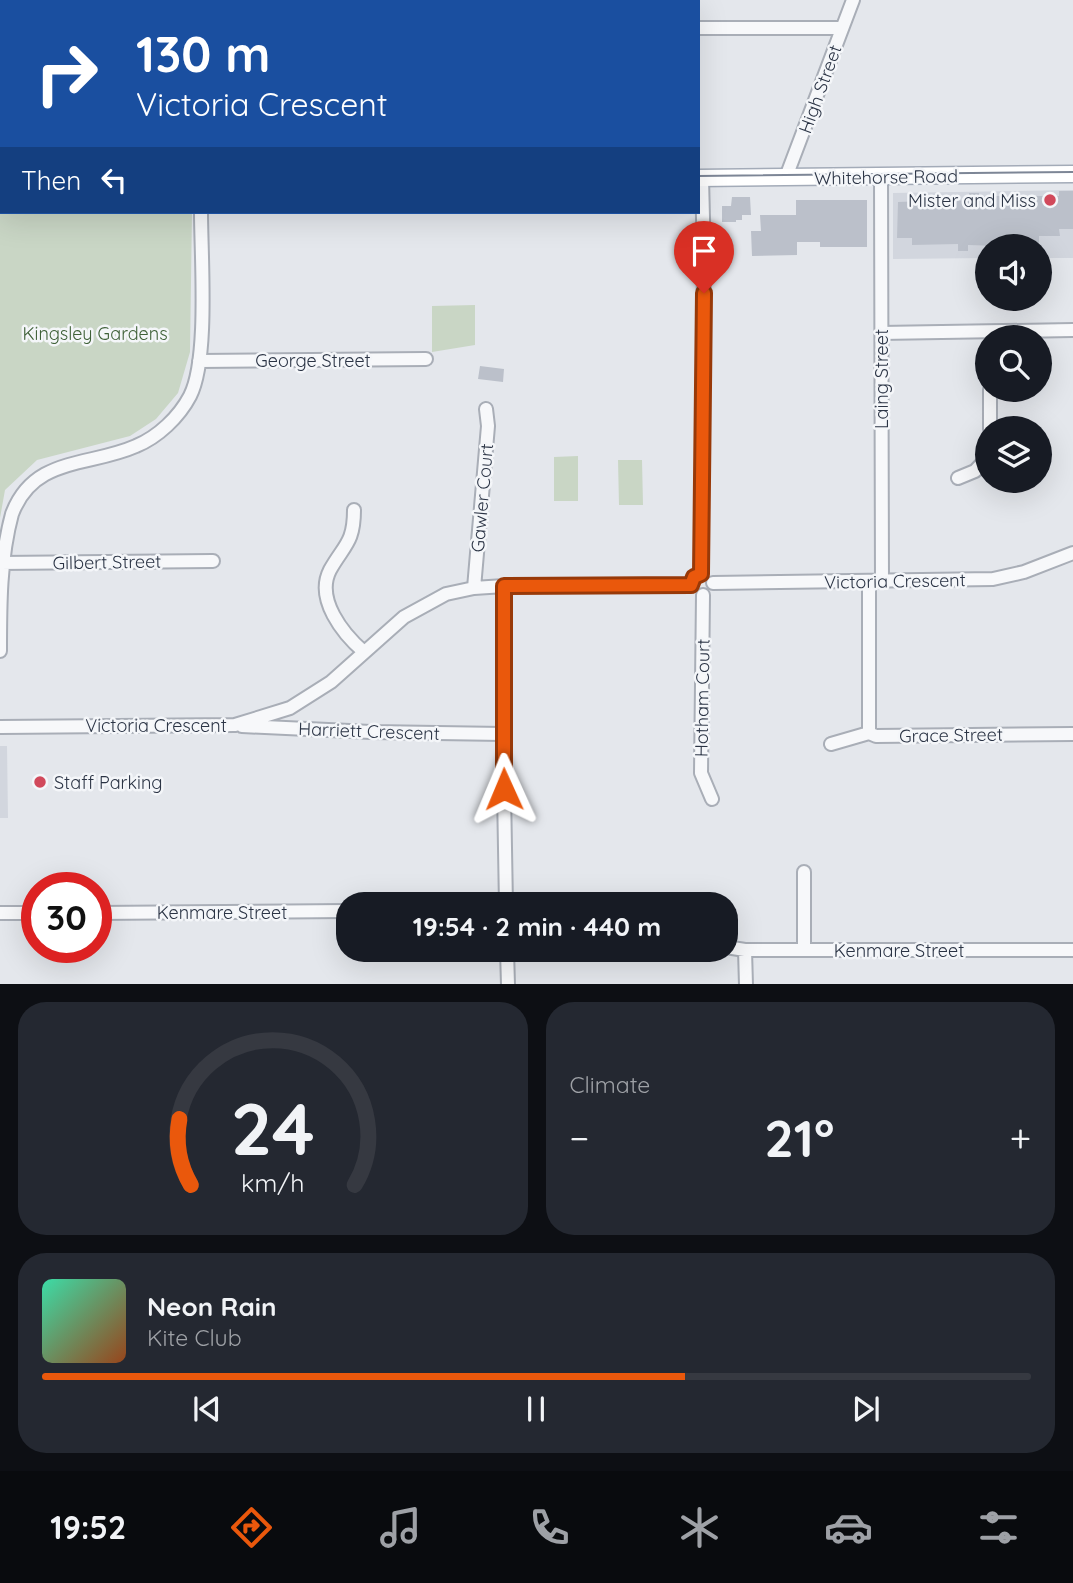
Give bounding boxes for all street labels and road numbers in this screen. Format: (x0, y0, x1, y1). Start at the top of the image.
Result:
street label: High Street (793, 42, 847, 136)
street label: Whitehorse Road (814, 164, 958, 190)
street label: Laing Street (870, 329, 893, 429)
street label: George Street (255, 349, 371, 372)
street label: Gawler Court (466, 443, 498, 553)
street label: Gilbert Street (52, 550, 162, 574)
street label: Victoria Crescent (824, 568, 966, 594)
street label: Hotham Court (689, 639, 715, 757)
street label: Victoria Crescent (85, 714, 227, 737)
street label: Harriett Crescent (298, 717, 440, 745)
street label: Grace Street (899, 723, 1003, 747)
street label: Kenmare Street (157, 901, 287, 924)
street label: Kenmare Street (834, 939, 964, 962)

